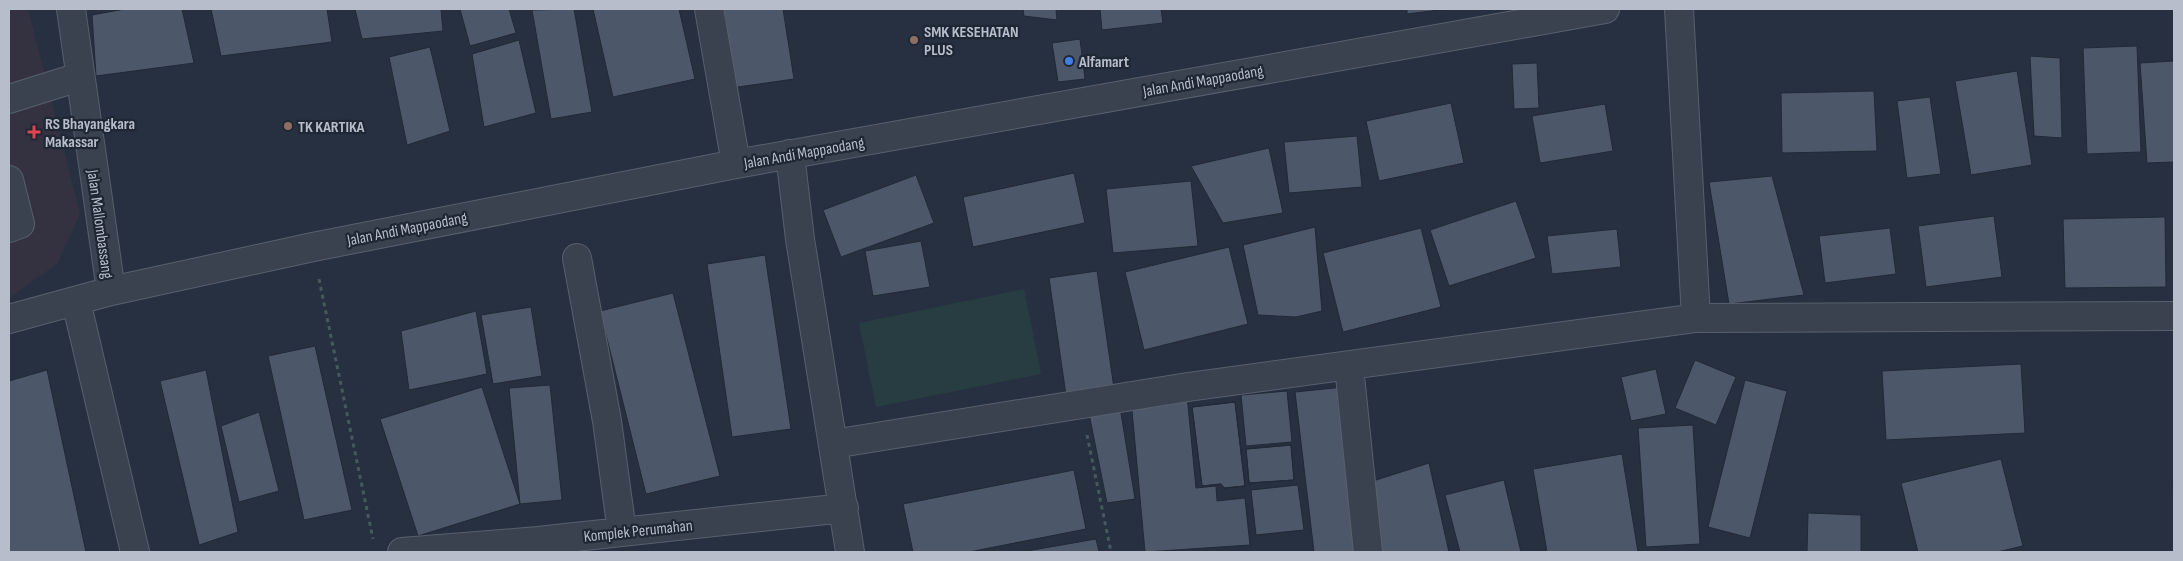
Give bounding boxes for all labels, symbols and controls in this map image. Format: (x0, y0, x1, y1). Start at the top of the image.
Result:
place label: SMK KESEHATAN PLUS (924, 23, 1018, 60)
marker: SMK KESEHATAN PLUS (908, 34, 920, 46)
place label: Alfamart (1078, 53, 1129, 72)
marker: Alfamart (1063, 55, 1075, 67)
street label: Jalan Andi Mappaodang (1141, 62, 1265, 102)
place label: RS Bhayangkara Makassar (45, 115, 135, 152)
place label: TK KARTIKA (298, 118, 365, 137)
marker: TK KARTIKA (282, 120, 294, 132)
marker: RS Bhayangkara Makassar (27, 125, 41, 139)
street label: Jalan Andi Mappaodang (742, 134, 866, 174)
street label: Jalan Mallombassang (82, 167, 117, 280)
street label: Jalan Andi Mappaodang (345, 209, 469, 251)
street label: Komplek Perumahan (583, 516, 694, 547)

